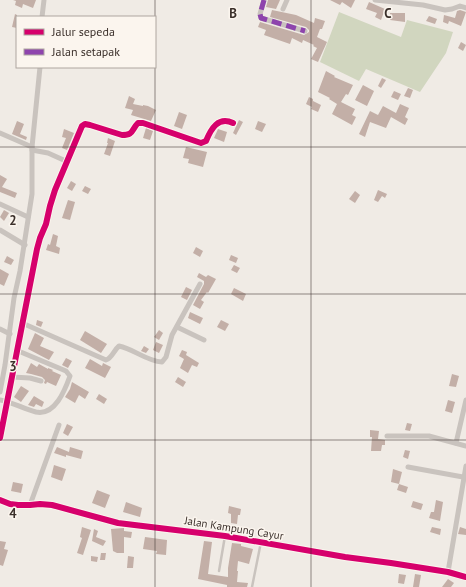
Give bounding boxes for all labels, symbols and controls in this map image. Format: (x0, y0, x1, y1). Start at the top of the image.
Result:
text: B (229, 5, 237, 22)
text: C (384, 5, 392, 22)
legend (16, 16, 156, 68)
text: Jalur sepeda (51, 24, 115, 39)
text: Jalan setapak (51, 44, 120, 59)
text: 2 (9, 212, 17, 229)
text: 3 (9, 358, 17, 375)
text: 4 (9, 505, 17, 522)
street label: Jalan Kampung Cayur (182, 513, 285, 543)

